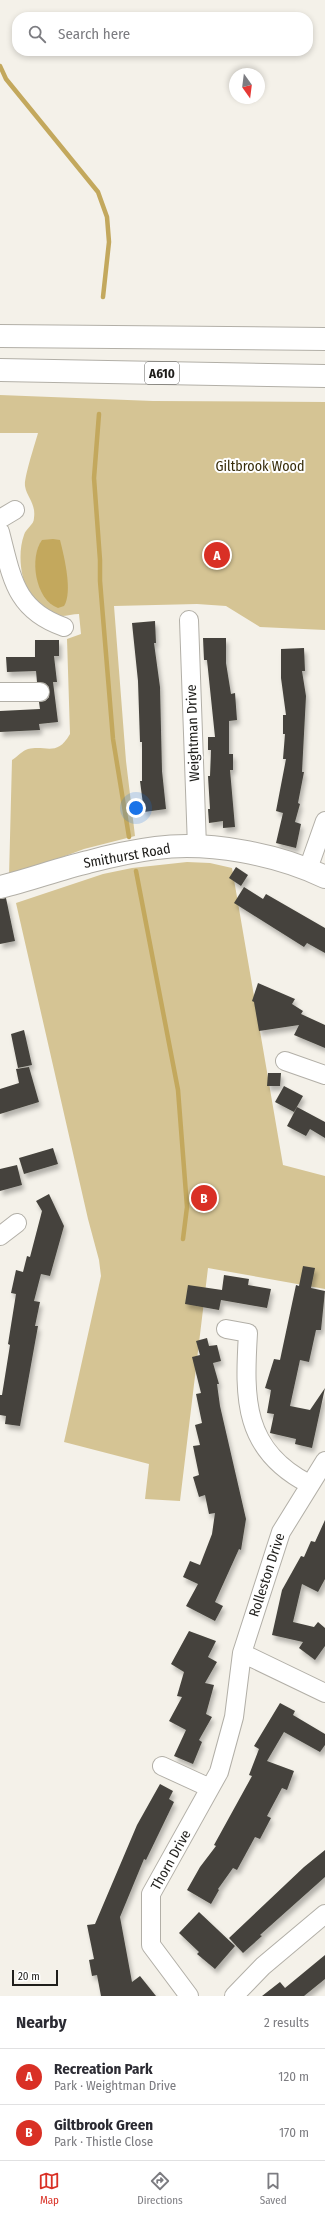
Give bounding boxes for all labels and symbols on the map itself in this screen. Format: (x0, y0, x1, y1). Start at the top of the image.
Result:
north arrow (229, 68, 265, 104)
road number: A610 (145, 362, 179, 384)
park label: Giltbrook Wood (216, 458, 304, 475)
pin: A (204, 540, 230, 570)
street label: Weightman Drive (183, 684, 203, 782)
your location (126, 798, 146, 818)
street label: Smithurst Road (82, 840, 172, 872)
pin: B (191, 1183, 217, 1213)
street label: Rolleston Drive (245, 1531, 289, 1619)
street label: Thorn Drive (147, 1827, 195, 1893)
scale bar (12, 1968, 58, 1987)

